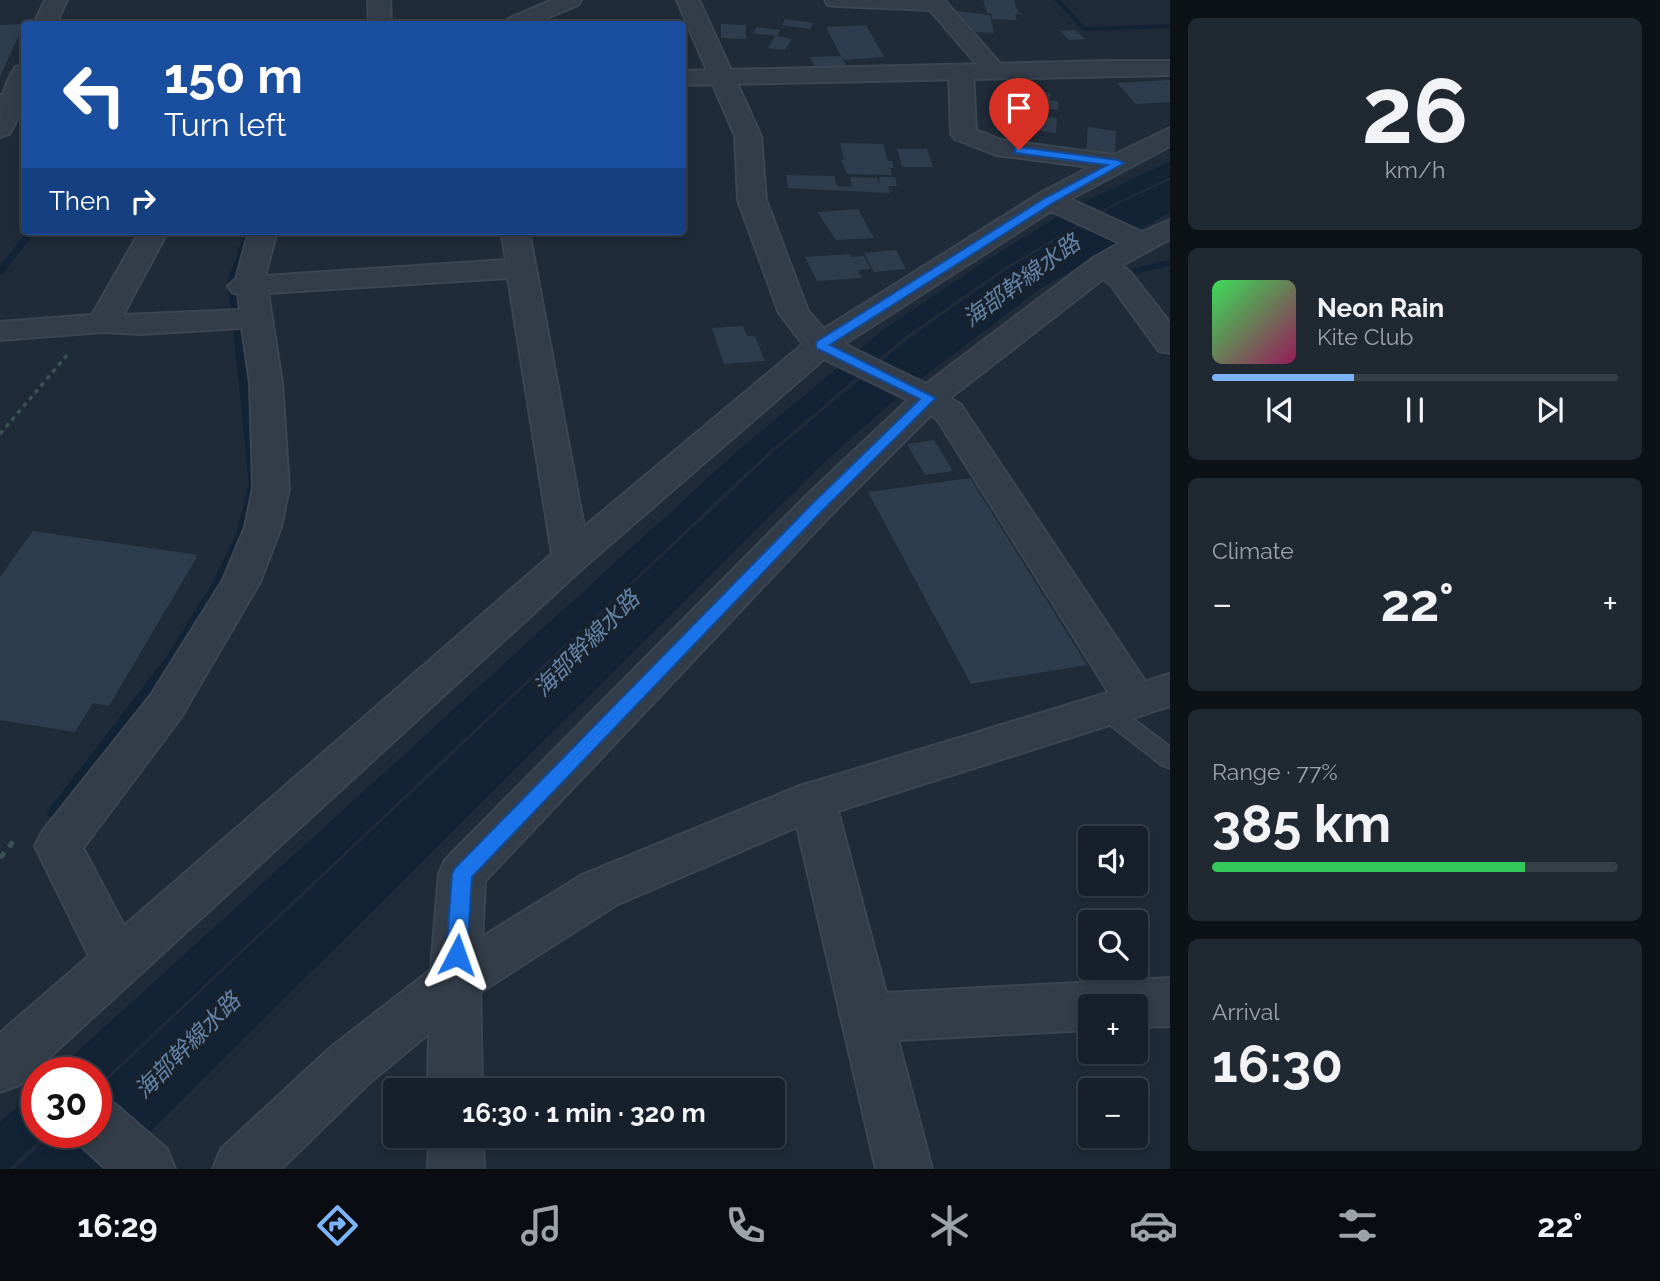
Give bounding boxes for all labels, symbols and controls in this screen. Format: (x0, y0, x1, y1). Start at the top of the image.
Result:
text: 150 m (164, 47, 303, 104)
icon: left (49, 49, 140, 140)
text: 26 (1362, 57, 1468, 164)
pin (989, 78, 1049, 150)
icon: arrive (1000, 89, 1038, 127)
text: Turn left (164, 106, 286, 143)
text: km/h (1385, 156, 1445, 183)
icon: right (124, 182, 162, 220)
text: Then (49, 186, 110, 216)
water label: 海部幹線水路 (957, 227, 1086, 331)
text: Neon Rain (1317, 293, 1444, 323)
text: Kite Club (1317, 323, 1414, 350)
icon: previous (1261, 391, 1299, 429)
icon: pause (1396, 391, 1434, 429)
icon: next (1531, 391, 1569, 429)
text: Climate (1212, 537, 1294, 564)
text: 22° (1381, 572, 1454, 633)
text: − (1212, 581, 1232, 626)
text: + (1602, 581, 1618, 626)
water label: 海部幹線水路 (528, 583, 646, 701)
text: Range · 77% (1212, 758, 1338, 785)
text: 385 km (1212, 793, 1391, 854)
map controls (1078, 826, 1148, 1148)
button: sound (1078, 826, 1148, 896)
button: search (1078, 910, 1148, 980)
position arrow (420, 918, 494, 992)
water label: 海部幹線水路 (129, 985, 247, 1103)
button: + (1078, 994, 1148, 1064)
text: Arrival (1212, 998, 1279, 1025)
text: 16:30 (1212, 1033, 1343, 1094)
speed limit sign: 30 (21, 1057, 112, 1148)
button: − (1078, 1078, 1148, 1148)
text: 16:30 · 1 min · 320 m (462, 1098, 706, 1128)
icon: directions (313, 1201, 362, 1250)
icon: music (517, 1201, 566, 1250)
icon: phone (721, 1201, 770, 1250)
icon: climate (925, 1201, 974, 1250)
icon: car (1129, 1201, 1178, 1250)
icon: filters (1333, 1201, 1382, 1250)
text: 16:29 (78, 1207, 158, 1244)
text: 22° (1537, 1207, 1582, 1244)

